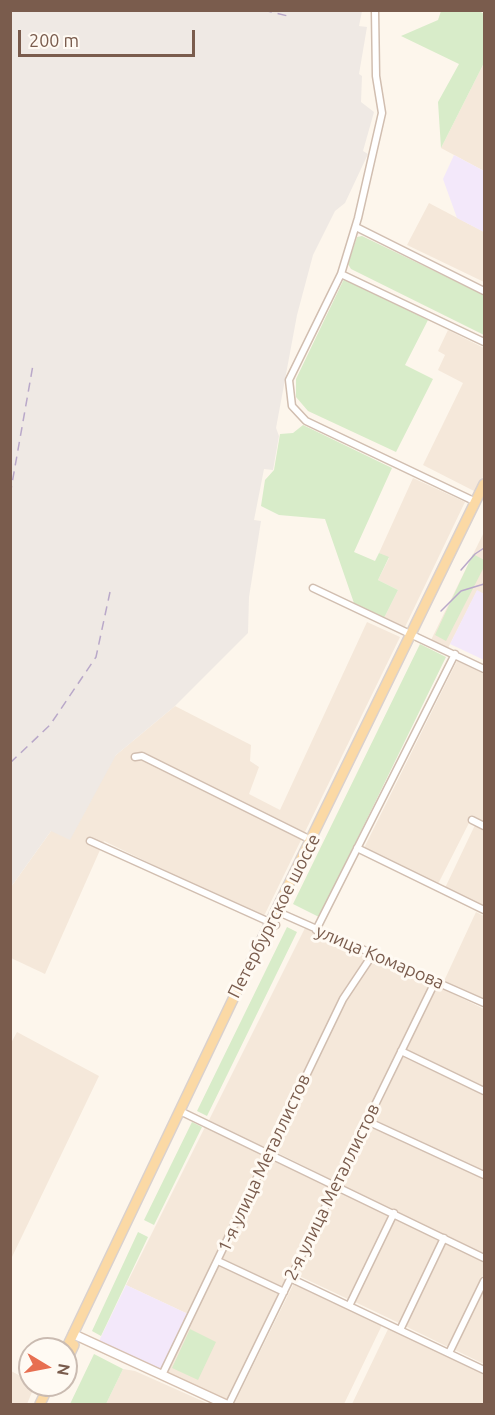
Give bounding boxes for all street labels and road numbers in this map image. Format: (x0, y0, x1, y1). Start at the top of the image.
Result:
street label: Петербургское шоссе (223, 830, 325, 1002)
street label: улица Комарова (313, 920, 447, 994)
street label: 1-я улица Металлистов (213, 1070, 315, 1256)
street label: 2-я улица Металлистов (280, 1100, 384, 1284)

